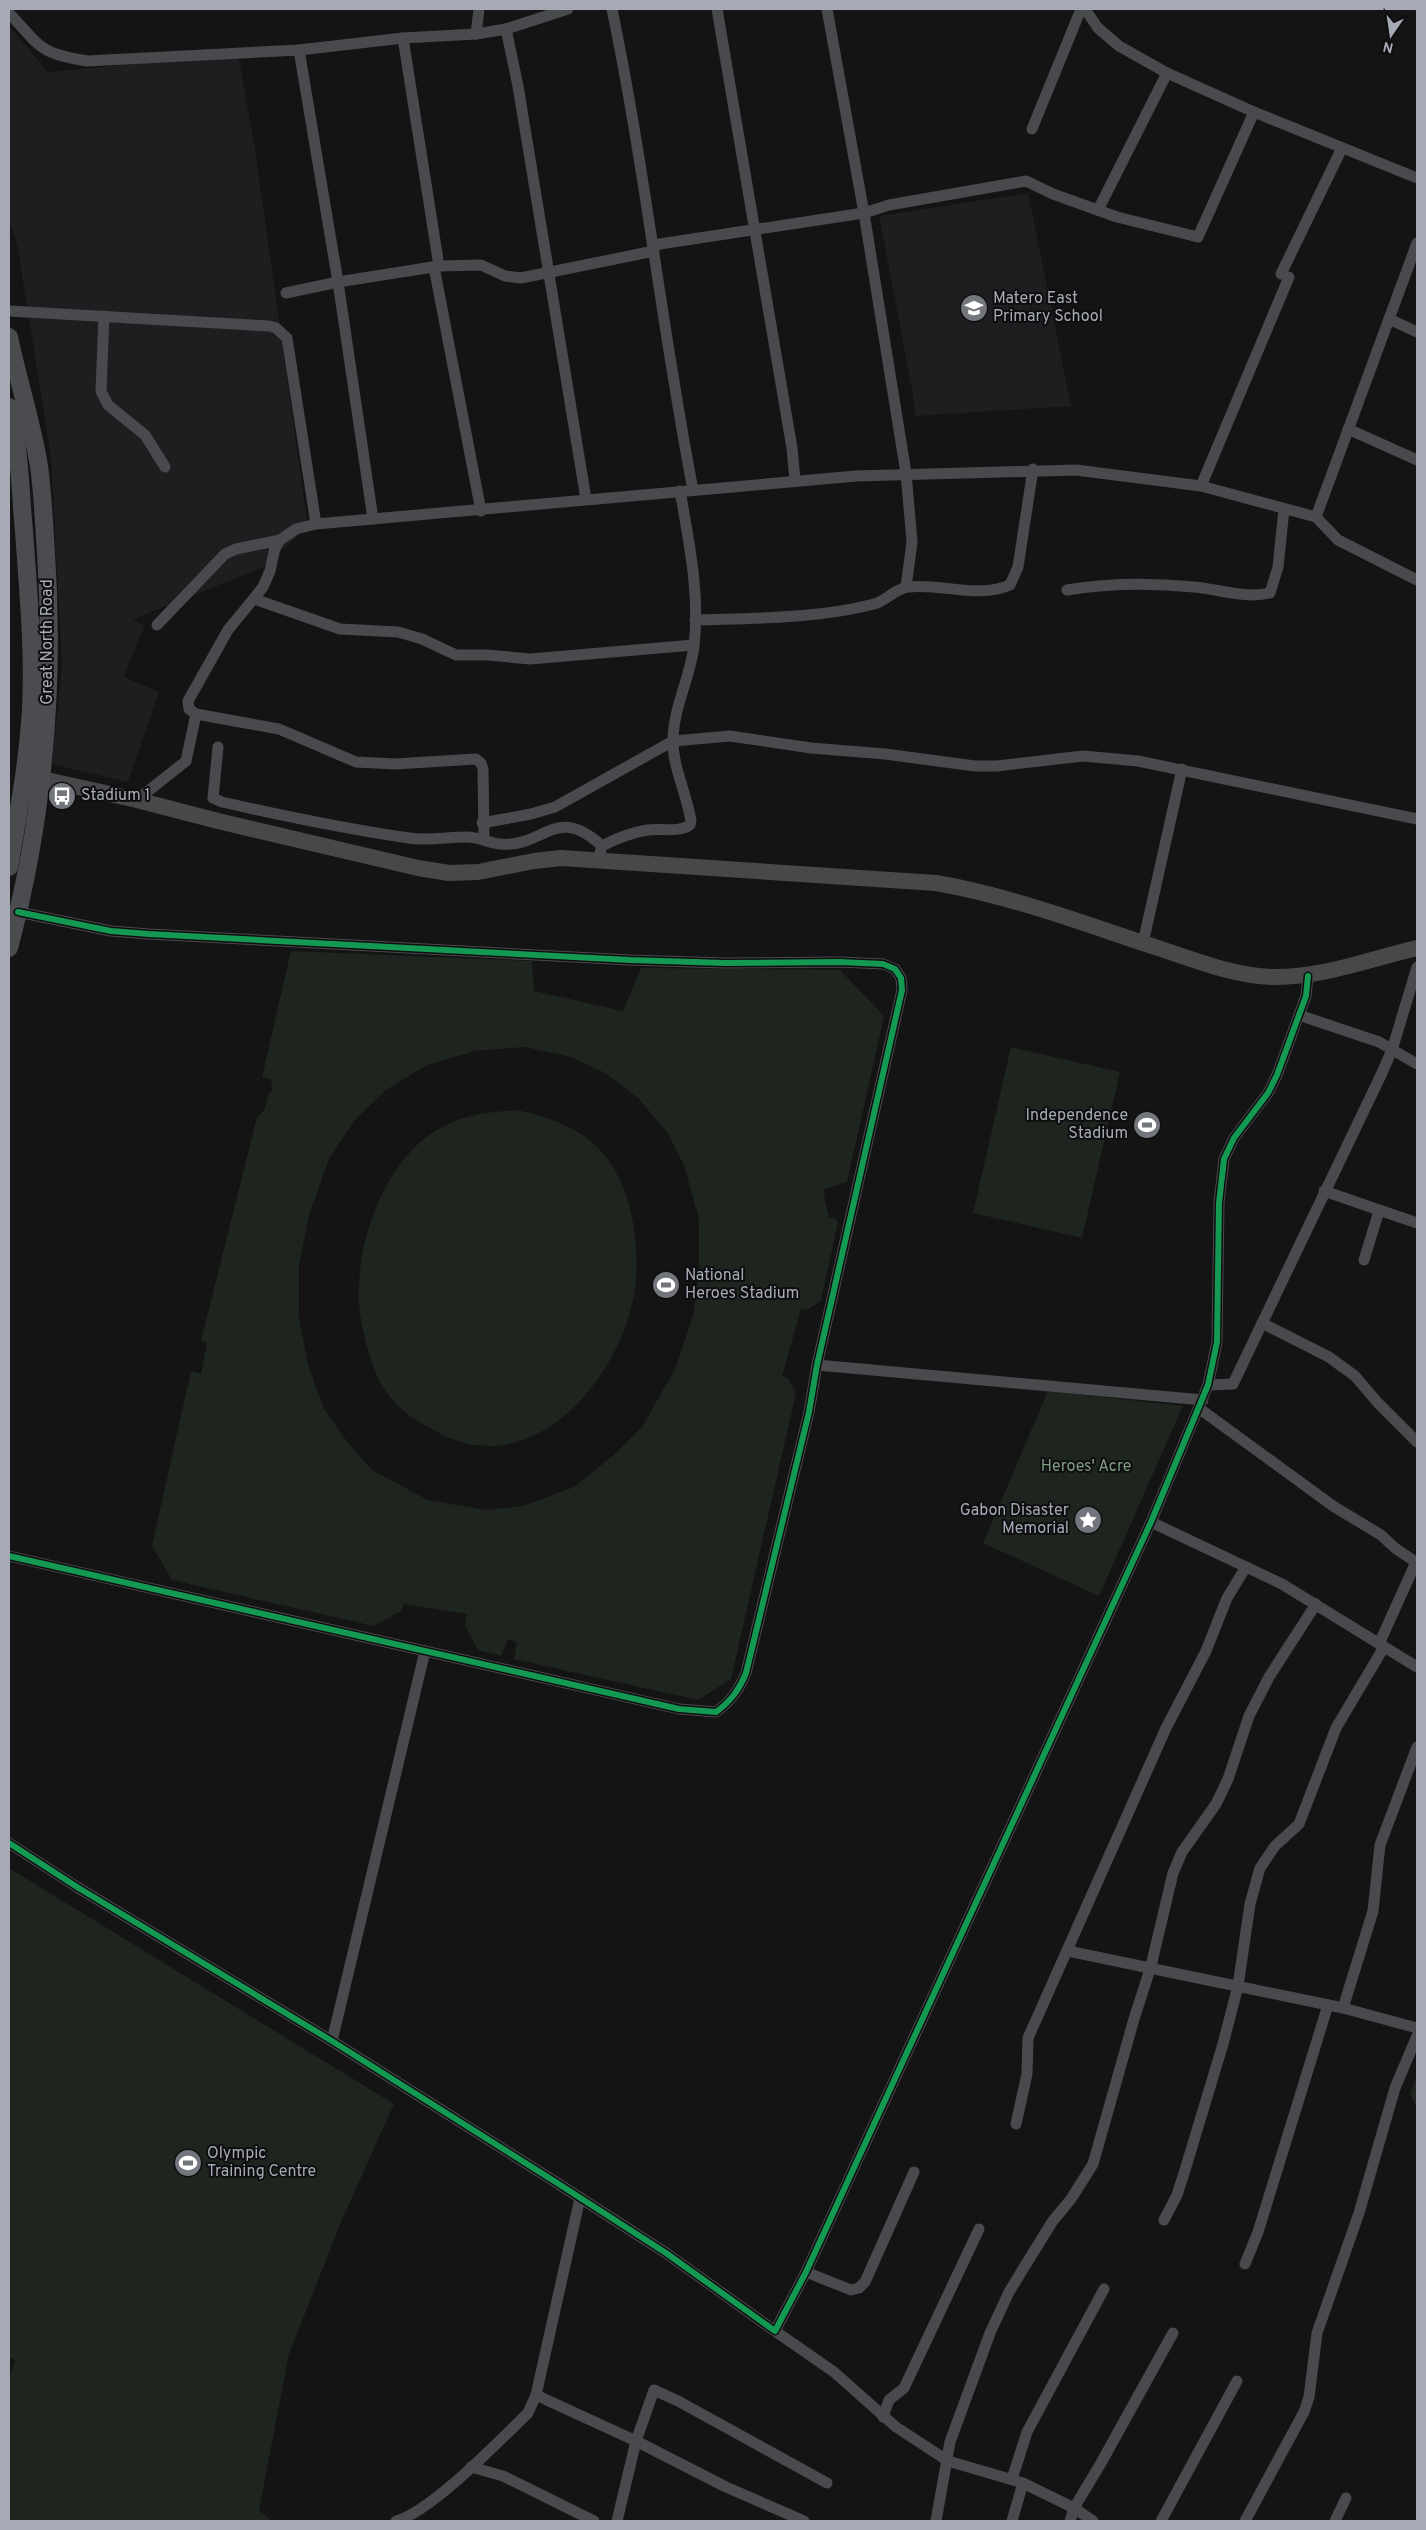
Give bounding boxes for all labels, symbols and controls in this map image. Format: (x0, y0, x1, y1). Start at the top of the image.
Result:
north arrow (1366, 10, 1416, 60)
text: N (1382, 37, 1395, 56)
place label: Matero East Primary School (993, 289, 1103, 327)
school or university icon: Matero East Primary School (959, 293, 989, 323)
street label: Great North Road (38, 579, 58, 705)
bus stop icon: Stadium 1 (47, 781, 77, 811)
place label: Stadium 1 (81, 786, 150, 806)
place label: Independence Stadium (1025, 1106, 1128, 1144)
sports icon: Independence Stadium (1132, 1110, 1162, 1140)
place label: National Heroes Stadium (685, 1266, 799, 1304)
sports icon: National Heroes Stadium (651, 1270, 681, 1300)
park label: Heroes' Acre (1041, 1457, 1131, 1477)
place label: Gabon Disaster Memorial (960, 1501, 1069, 1539)
place icon: Gabon Disaster Memorial (1073, 1505, 1103, 1535)
place label: Olympic Training Centre (207, 2144, 316, 2182)
sports icon: Olympic Training Centre (173, 2148, 203, 2178)

